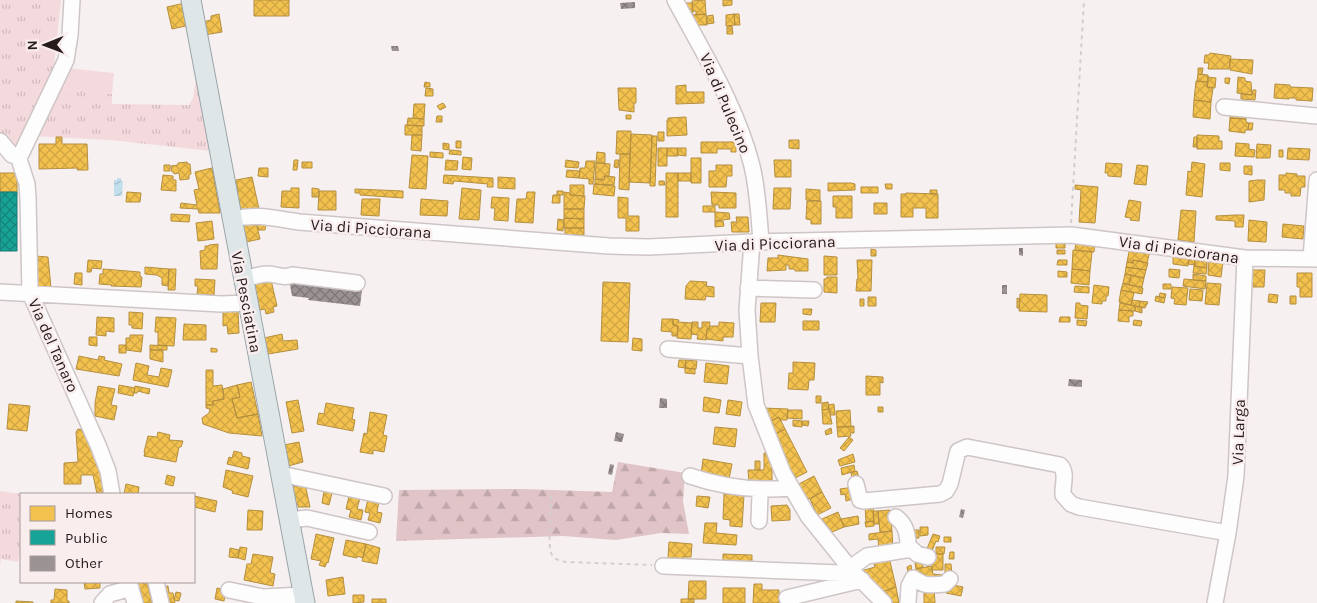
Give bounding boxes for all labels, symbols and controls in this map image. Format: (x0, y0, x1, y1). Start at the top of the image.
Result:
north arrow (20, 20, 70, 70)
text: N (24, 40, 41, 50)
street label: Via di Pulecino (696, 50, 755, 156)
street label: Via di Picciorana (310, 215, 432, 242)
street label: Via di Picciorana (714, 232, 836, 255)
street label: Via di Picciorana (1118, 232, 1240, 267)
street label: Via Pesciatina (227, 250, 266, 354)
street label: Via del Tanaro (24, 295, 83, 395)
street label: Via Larga (1228, 399, 1249, 465)
legend (20, 493, 195, 583)
text: Homes (65, 504, 113, 522)
text: Public (65, 529, 108, 547)
text: Other (65, 554, 103, 572)

